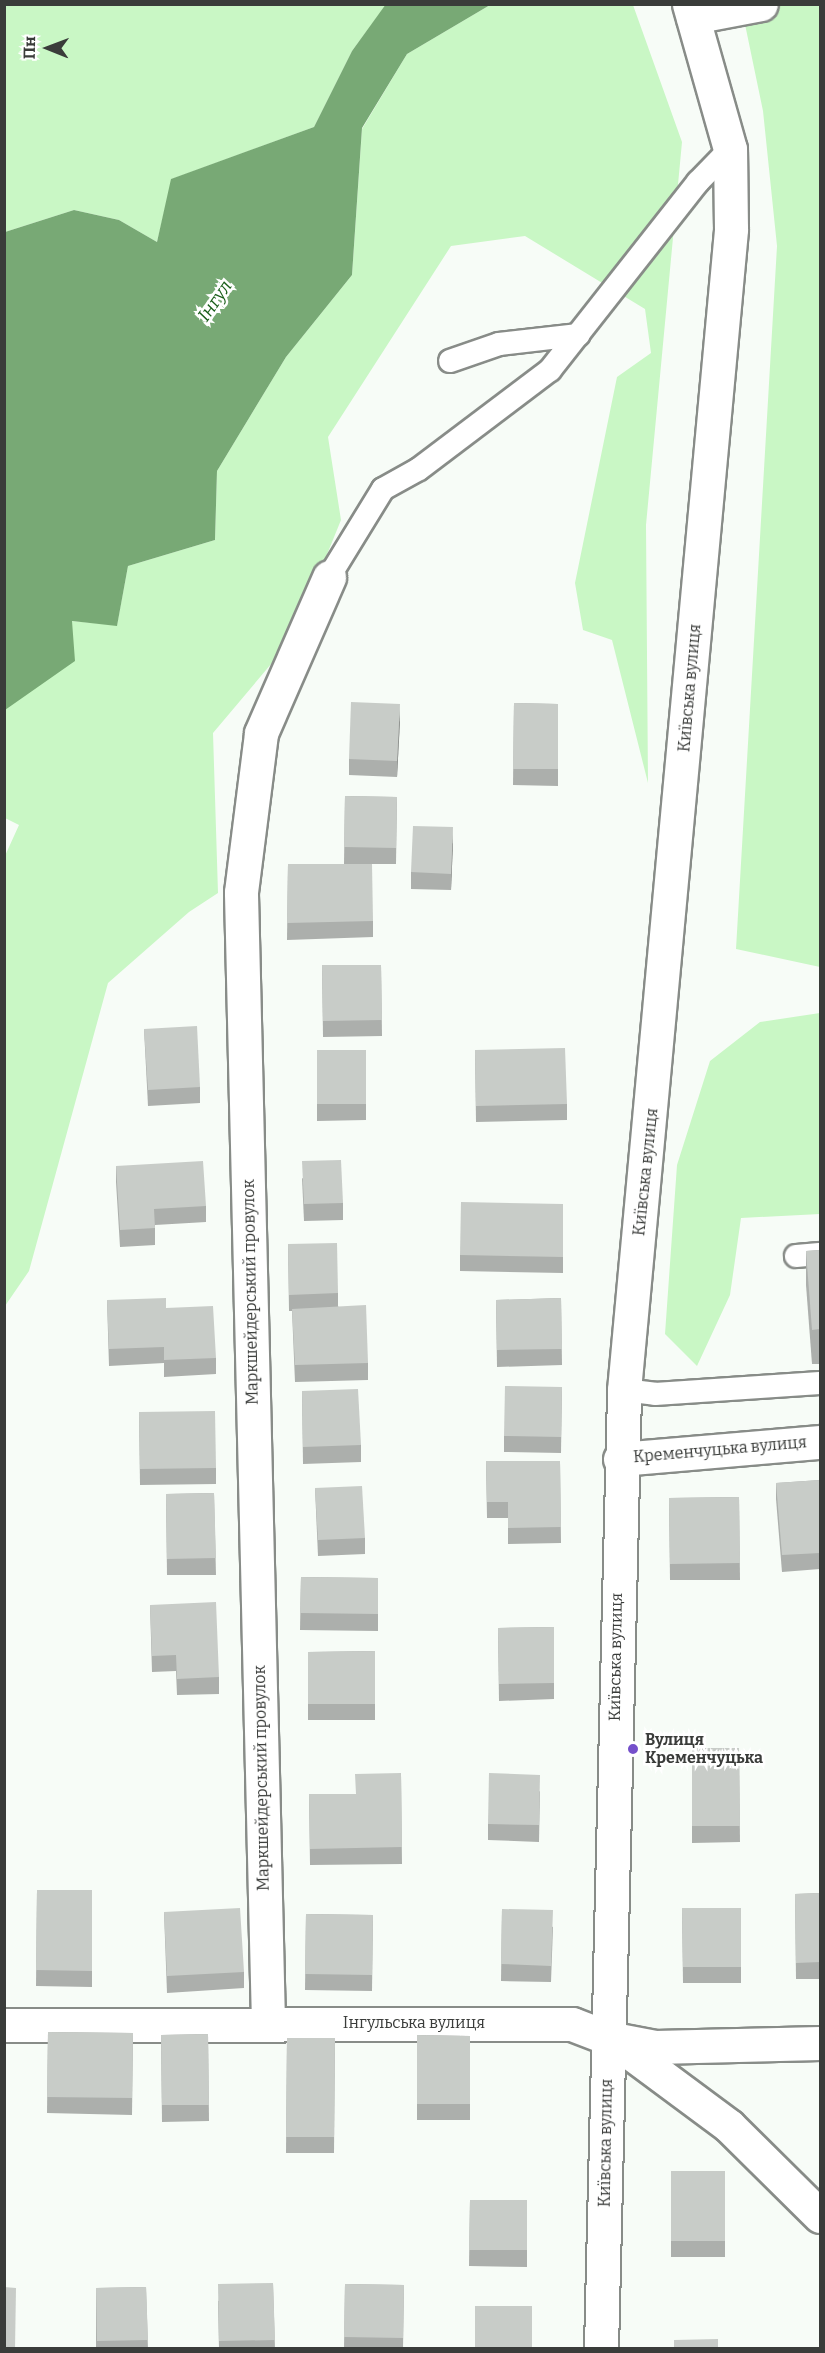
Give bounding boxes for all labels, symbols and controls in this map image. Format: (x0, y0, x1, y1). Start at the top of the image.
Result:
north arrow (18, 18, 78, 78)
text: Пн (20, 36, 39, 59)
water label: Інгул (193, 276, 237, 326)
street label: Київська вулиця (675, 623, 705, 753)
street label: Київська вулиця (630, 1107, 662, 1237)
street label: Маркшейдерський провулок (239, 1179, 263, 1405)
street label: Кременчуцька вулиця (632, 1433, 808, 1467)
street label: Київська вулиця (605, 1593, 627, 1721)
street label: Маркшейдерський провулок (250, 1665, 274, 1891)
place label: Вулиця Кременчуцька (645, 1730, 763, 1768)
marker: Вулиця Кременчуцька (626, 1742, 640, 1756)
street label: Інгульська вулиця (343, 2013, 485, 2033)
street label: Київська вулиця (595, 2079, 617, 2207)

